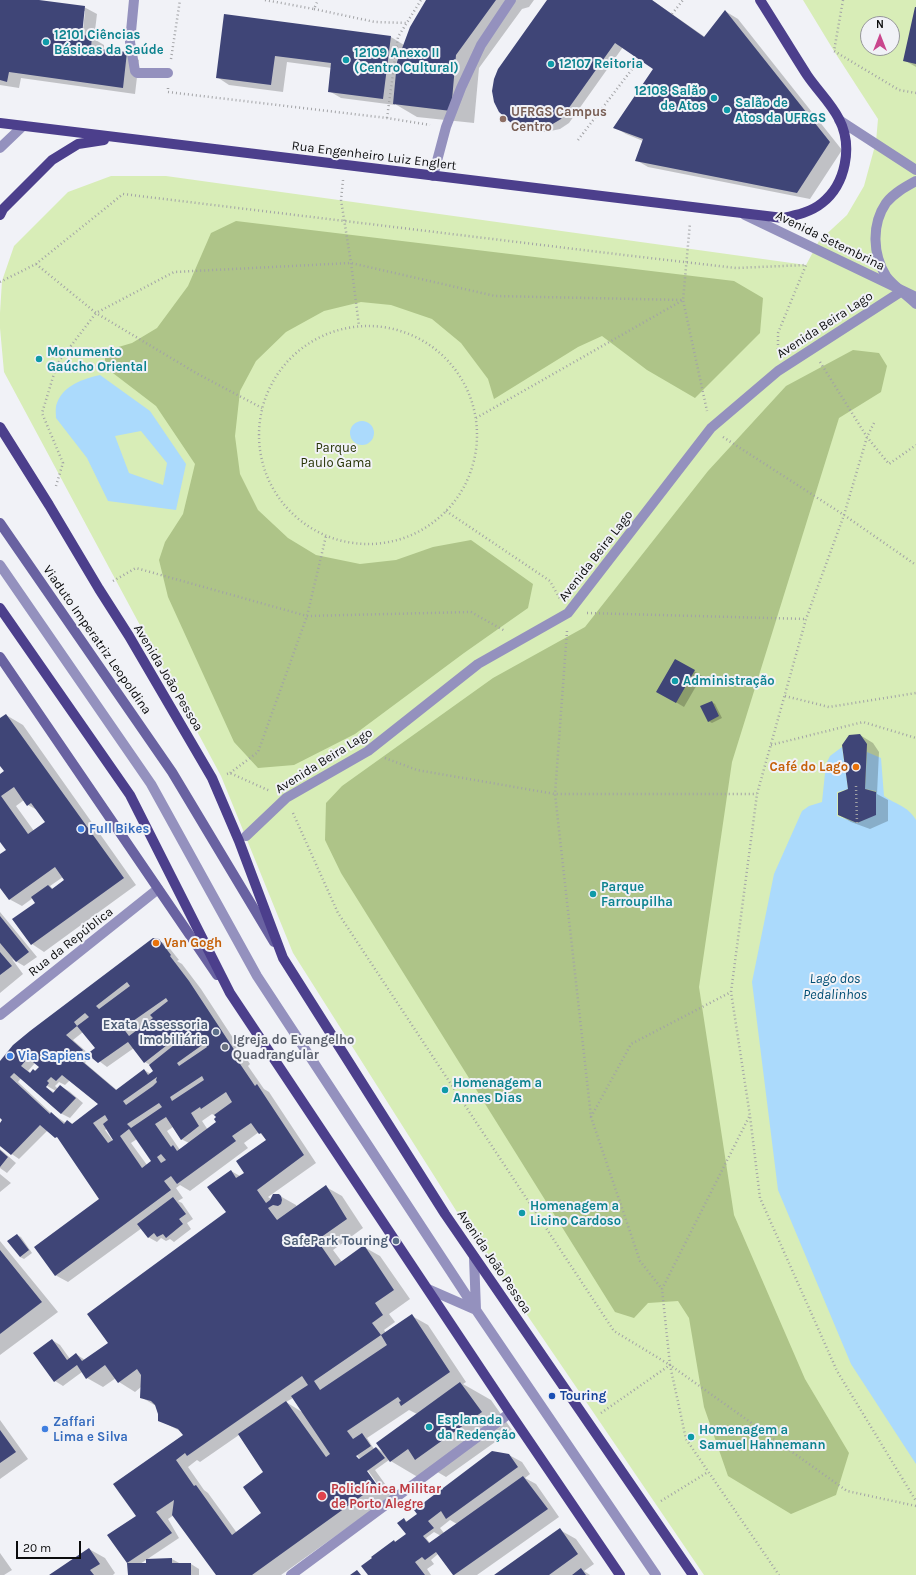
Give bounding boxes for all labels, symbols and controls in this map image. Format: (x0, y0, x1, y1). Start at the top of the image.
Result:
north arrow (860, 16, 900, 56)
text: N (876, 18, 884, 31)
place label: 12101 Ciências Básicas da Saúde (54, 27, 164, 58)
marker: 12101 Ciências Básicas da Saúde (41, 37, 51, 47)
place label: 12109 Anexo II (Centro Cultural) (354, 45, 459, 76)
marker: 12109 Anexo II (Centro Cultural) (341, 55, 351, 65)
place label: 12107 Reitoria (559, 56, 643, 72)
marker: 12107 Reitoria (546, 59, 556, 69)
place label: 12108 Salão de Atos (634, 83, 706, 114)
marker: 12108 Salão de Atos (709, 93, 719, 103)
place label: Salão de Atos da UFRGS (735, 95, 826, 126)
place label: UFRGS Campus Centro (511, 104, 607, 135)
marker: Salão de Atos da UFRGS (722, 105, 732, 115)
marker: UFRGS Campus Centro (498, 114, 508, 124)
street label: Rua Engenheiro Luiz Englert (291, 138, 457, 174)
street label: Avenida Setembrina (773, 208, 887, 274)
street label: Avenida Beira Lago (774, 288, 876, 362)
place label: Monumento Gaúcho Oriental (47, 344, 147, 375)
marker: Monumento Gaúcho Oriental (34, 354, 44, 364)
park label: Parque Paulo Gama (301, 440, 371, 471)
street label: Avenida Beira Lago (556, 507, 636, 605)
street label: Viaduto Imperatriz Leopoldina (39, 562, 155, 718)
street label: Avenida João Pessoa (130, 622, 206, 734)
place label: Administração (683, 673, 775, 689)
marker: Administração (670, 676, 680, 686)
street label: Avenida Beira Lago (273, 725, 375, 797)
place label: Café do Lago (770, 759, 848, 775)
marker: Café do Lago (851, 762, 861, 772)
place label: Full Bikes (89, 821, 149, 837)
marker: Full Bikes (76, 824, 86, 834)
place label: Parque Farroupilha (601, 879, 673, 910)
marker: Parque Farroupilha (588, 889, 598, 899)
street label: Rua da República (26, 904, 116, 980)
place label: Van Gogh (164, 935, 222, 951)
marker: Van Gogh (151, 938, 161, 948)
water label: Lago dos Pedalinhos (803, 971, 867, 1004)
place label: Exata Assessoria Imobiliária (103, 1017, 208, 1048)
marker: Exata Assessoria Imobiliária (211, 1027, 221, 1037)
place label: Igreja do Evangelho Quadrangular (233, 1032, 354, 1063)
marker: Igreja do Evangelho Quadrangular (220, 1042, 230, 1052)
place label: Via Sapiens (18, 1048, 91, 1064)
marker: Via Sapiens (5, 1051, 15, 1061)
place label: Homenagem a Annes Dias (453, 1075, 542, 1106)
marker: Homenagem a Annes Dias (440, 1085, 450, 1095)
place label: Homenagem a Licino Cardoso (530, 1198, 621, 1229)
street label: Avenida João Pessoa (454, 1207, 534, 1317)
marker: Homenagem a Licino Cardoso (517, 1208, 527, 1218)
place label: SafePark Touring (283, 1233, 388, 1249)
marker: SafePark Touring (391, 1236, 401, 1246)
place label: Touring (560, 1388, 606, 1404)
marker: Touring (547, 1391, 557, 1401)
place label: Esplanada da Redenção (437, 1412, 516, 1443)
place label: Zaffari Lima e Silva (53, 1414, 128, 1445)
marker: Esplanada da Redenção (424, 1422, 434, 1432)
place label: Homenagem a Samuel Hahnemann (699, 1422, 826, 1453)
marker: Zaffari Lima e Silva (40, 1424, 50, 1434)
marker: Homenagem a Samuel Hahnemann (686, 1432, 696, 1442)
place label: Policlínica Militar de Porto Alegre (331, 1481, 441, 1512)
marker: Policlínica Militar de Porto Alegre (316, 1490, 328, 1502)
scale bar (18, 1533, 83, 1559)
text: 20 m (23, 1541, 51, 1555)

